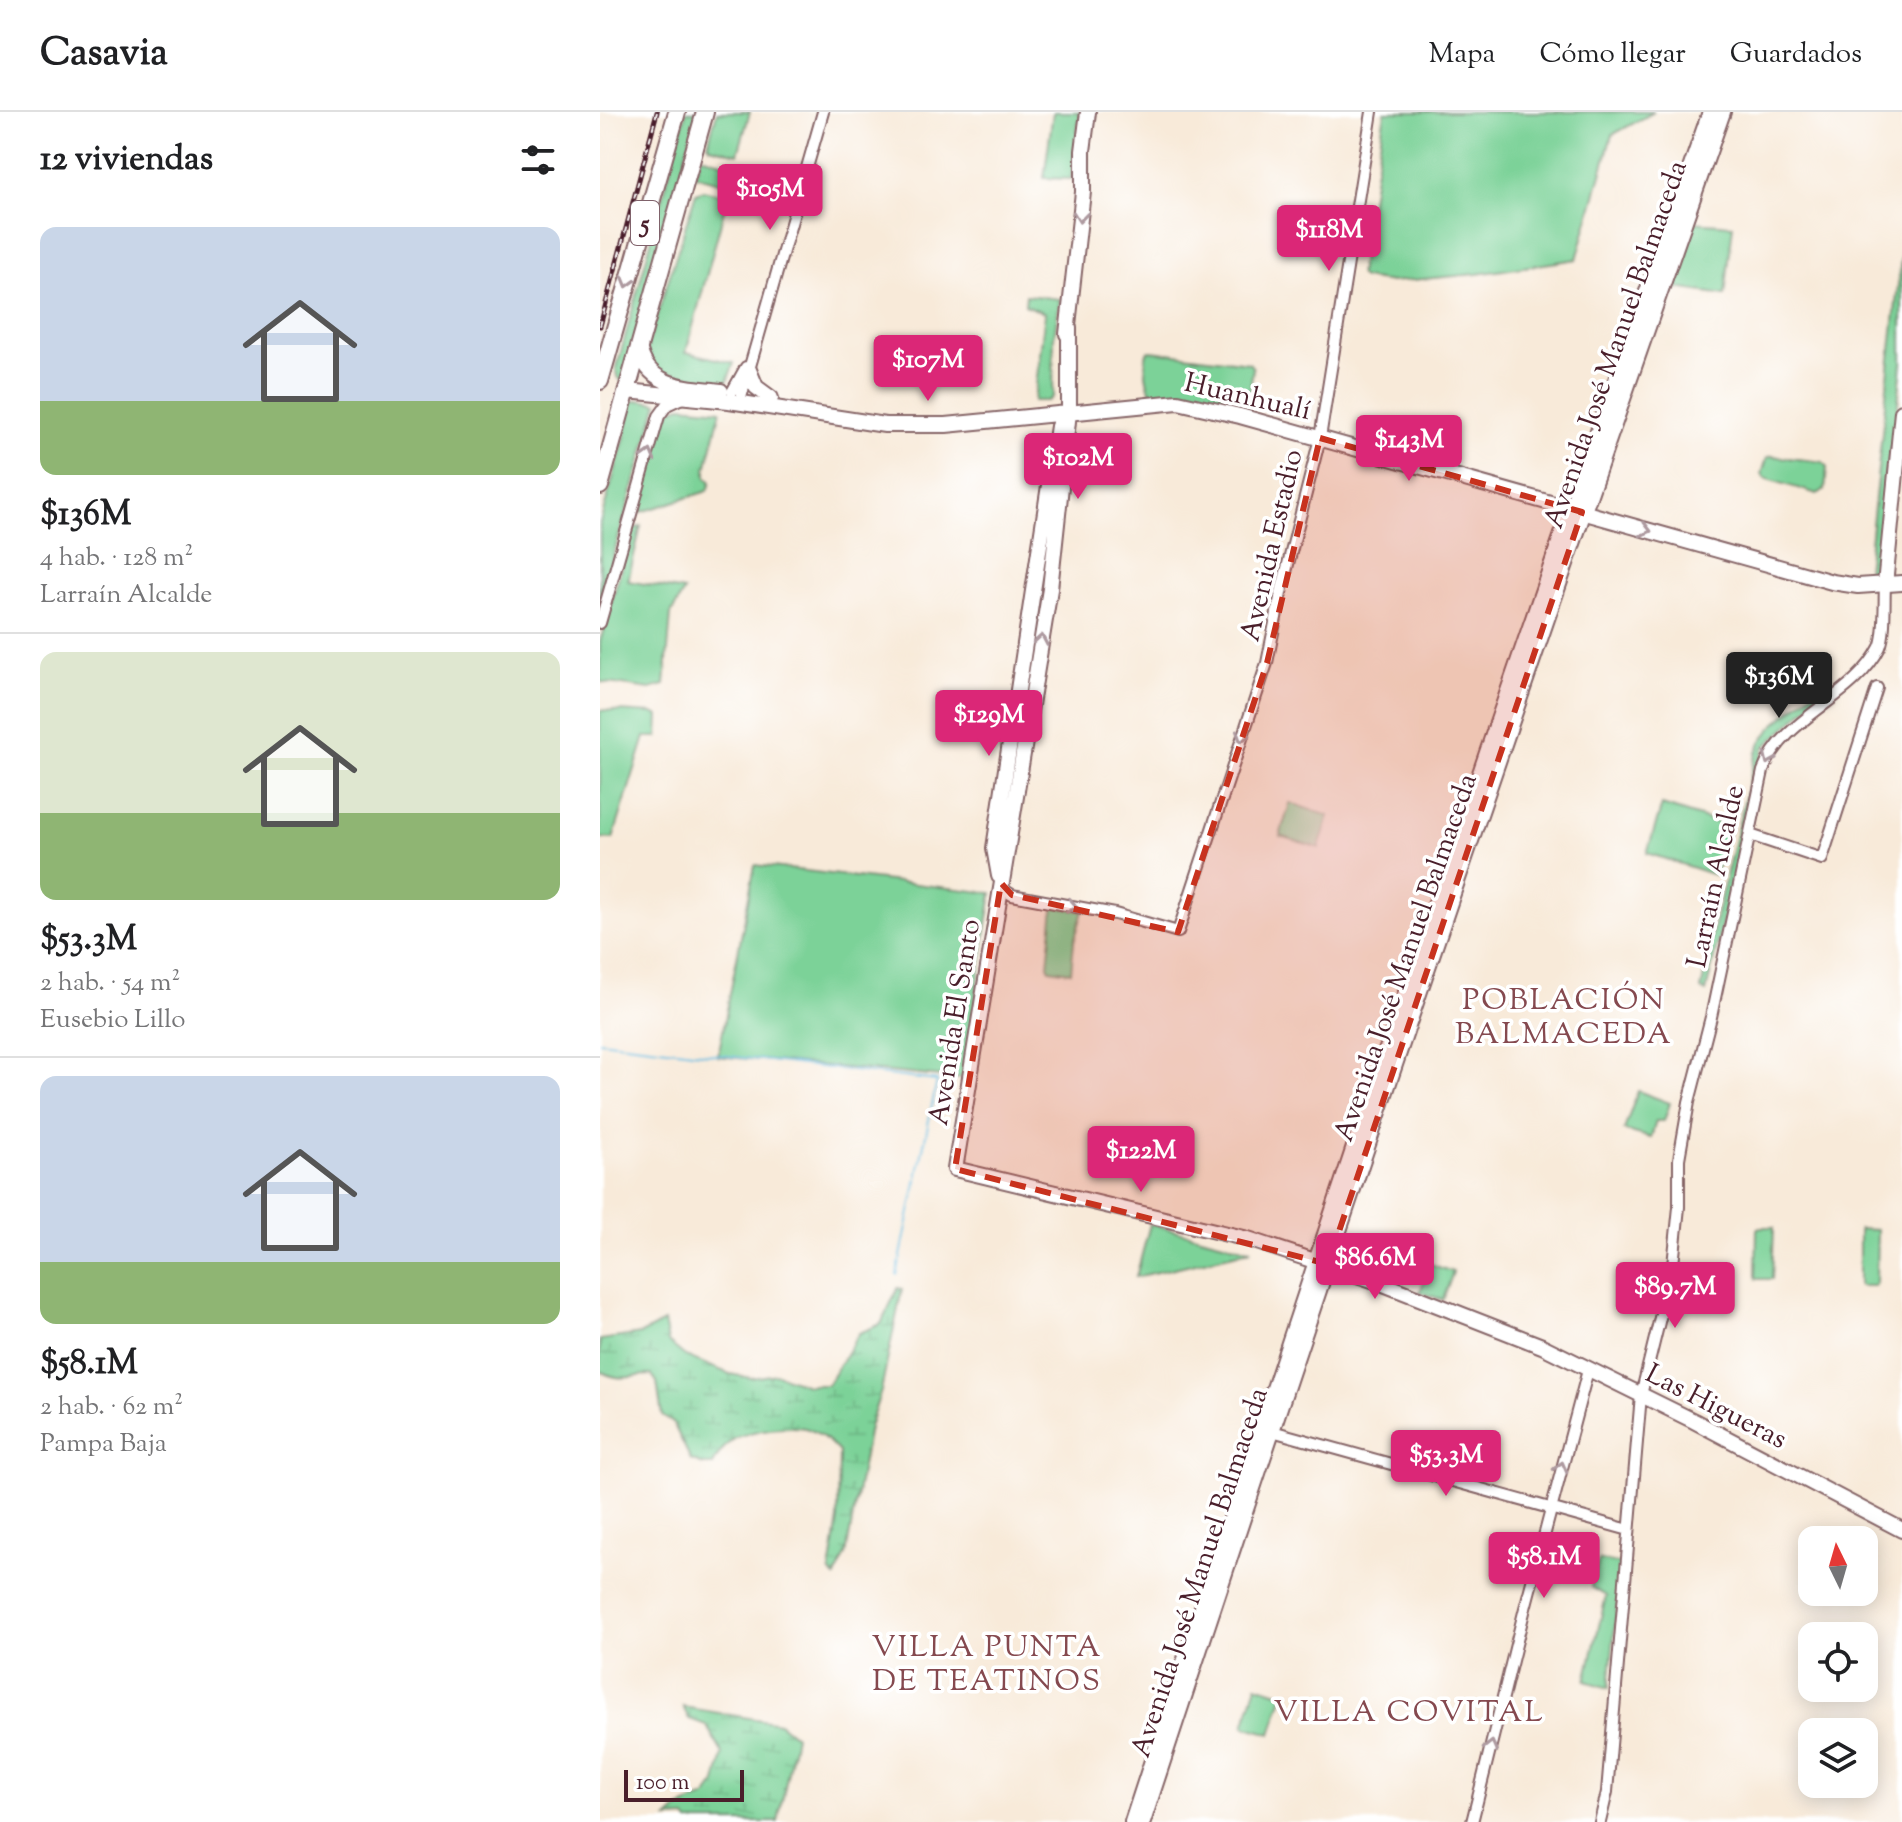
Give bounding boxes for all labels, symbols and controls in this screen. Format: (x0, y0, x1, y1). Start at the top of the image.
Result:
text: Casavia (40, 28, 168, 82)
text: Mapa (1429, 35, 1495, 75)
text: Cómo llegar (1539, 35, 1686, 75)
text: Guardados (1730, 35, 1862, 75)
text: 12 viviendas (40, 136, 213, 185)
icon: filters (516, 138, 560, 182)
street label: Avenida José Manuel Balmaceda (1535, 156, 1699, 534)
pin: $105M (714, 164, 826, 232)
text: $105M (736, 171, 804, 208)
road number: 5 (631, 201, 659, 245)
pin: $118M (1273, 205, 1385, 273)
one-way arrow (1072, 211, 1089, 224)
text: $118M (1295, 212, 1363, 249)
one-way arrow (621, 275, 637, 288)
icon: home (228, 279, 372, 423)
pin: $107M (872, 335, 984, 403)
text: $107M (892, 342, 964, 379)
street label: Huanhualí (1180, 364, 1315, 432)
pin: $143M (1353, 415, 1465, 483)
text: $143M (1374, 422, 1444, 459)
pin: $102M (1022, 433, 1134, 501)
text: $102M (1042, 440, 1114, 477)
street label: Avenida Estadio (1231, 446, 1314, 646)
one-way arrow (640, 448, 656, 462)
text: $136M (40, 491, 131, 540)
one-way arrow (1638, 520, 1652, 537)
text: 4 hab. · 128 m² (40, 540, 193, 577)
text: Larraín Alcalde (40, 577, 212, 614)
one-way arrow (1032, 634, 1049, 647)
pin: $136M (1723, 652, 1835, 720)
text: $136M (1744, 659, 1814, 696)
pin: $129M (933, 690, 1045, 758)
text: $129M (953, 697, 1025, 734)
icon: home (228, 704, 372, 848)
one-way arrow (1236, 729, 1252, 743)
one-way arrow (1762, 751, 1778, 766)
street label: Avenida José Manuel Balmaceda (1325, 769, 1489, 1147)
street label: Larraín Alcalde (1678, 782, 1756, 972)
one-way arrow (1065, 896, 1079, 913)
text: $53.3M (40, 916, 137, 965)
street label: Avenida El Santo (920, 916, 992, 1129)
text: 2 hab. · 54 m² (40, 965, 180, 1002)
district label: POBLACIÓN BALMACEDA (1455, 980, 1673, 1057)
text: Eusebio Lillo (40, 1002, 186, 1039)
pin: $122M (1085, 1126, 1197, 1194)
icon: home (228, 1128, 372, 1272)
text: $122M (1106, 1133, 1176, 1170)
pin: $86.6M (1310, 1233, 1440, 1301)
text: $86.6M (1334, 1240, 1416, 1277)
pin: $89.7M (1610, 1262, 1740, 1330)
text: $89.7M (1634, 1269, 1716, 1306)
text: $58.1M (40, 1340, 138, 1389)
street label: Las Higueras (1638, 1355, 1793, 1460)
street label: Avenida José Manuel Balmaceda (1122, 1383, 1280, 1763)
text: 2 hab. · 62 m² (40, 1389, 183, 1426)
text: Pampa Baja (40, 1426, 167, 1463)
pin: $53.3M (1381, 1430, 1511, 1498)
text: $53.3M (1409, 1437, 1483, 1474)
one-way arrow (1551, 1460, 1568, 1474)
north arrow (1798, 1526, 1878, 1606)
map controls (1798, 1526, 1878, 1798)
pin: $58.1M (1479, 1532, 1609, 1600)
text: $58.1M (1507, 1539, 1581, 1576)
button: locate (1798, 1622, 1878, 1702)
district label: VILLA PUNTA DE TEATINOS (871, 1627, 1103, 1704)
district label: VILLA COVITAL (1273, 1692, 1545, 1735)
button: layers (1798, 1718, 1878, 1798)
one-way arrow (1481, 1740, 1498, 1754)
scale bar (624, 1766, 744, 1802)
text: 100 m (636, 1768, 689, 1800)

